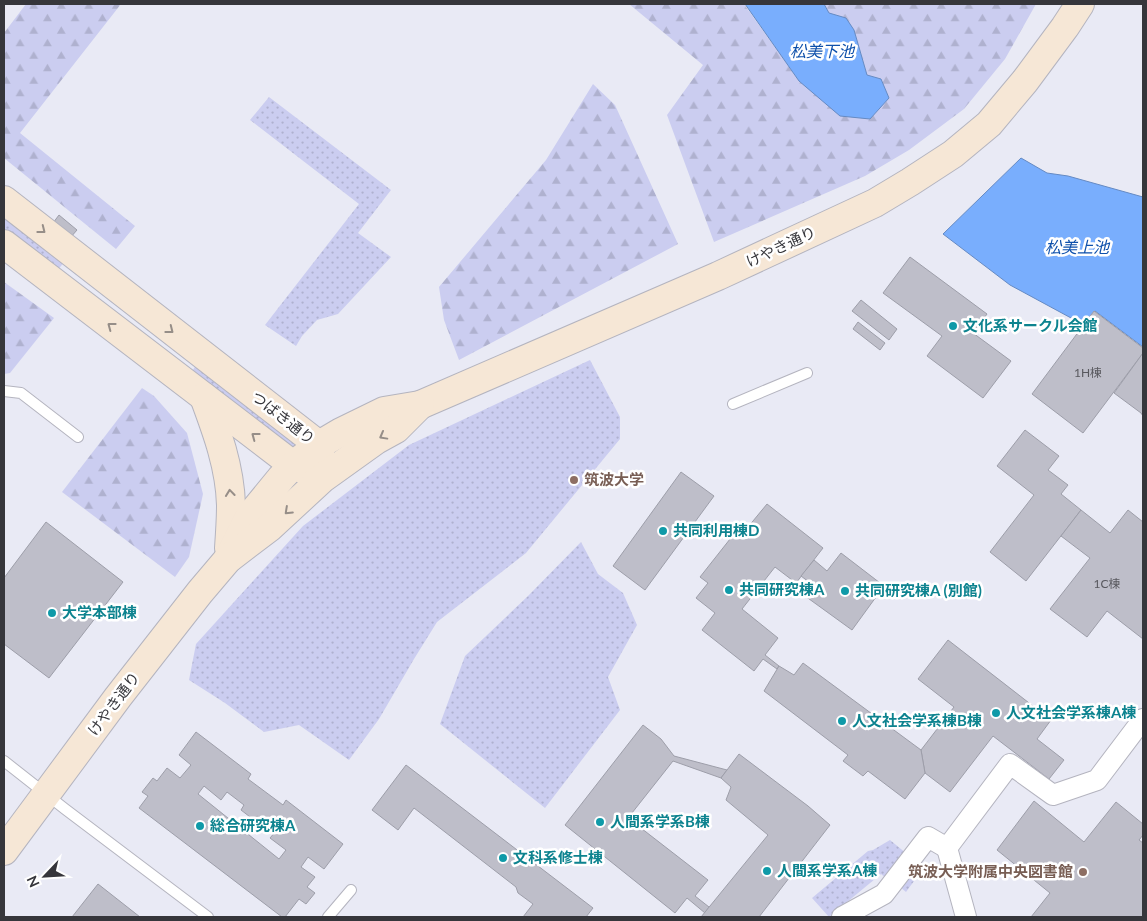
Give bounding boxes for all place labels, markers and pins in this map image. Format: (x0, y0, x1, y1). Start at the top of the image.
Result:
place label: 文化系サークル会館 (963, 316, 1098, 334)
marker: 文化系サークル会館 (947, 320, 959, 332)
place label: 筑波大学 (584, 470, 644, 488)
marker: 筑波大学 (568, 474, 580, 486)
place label: 共同利用棟D (673, 521, 759, 539)
marker: 共同利用棟D (657, 525, 669, 537)
place label: 共同研究棟A (739, 580, 825, 598)
place label: 共同研究棟A (別館) (855, 581, 982, 599)
marker: 共同研究棟A (723, 584, 735, 596)
marker: 共同研究棟A (別館) (839, 585, 851, 597)
place label: 大学本部棟 (62, 603, 137, 621)
marker: 大学本部棟 (46, 607, 58, 619)
place label: 人文社会学系棟A棟 (1006, 703, 1136, 721)
marker: 人文社会学系棟A棟 (990, 707, 1002, 719)
place label: 人文社会学系棟B棟 (852, 711, 982, 729)
marker: 人文社会学系棟B棟 (836, 715, 848, 727)
place label: 人間系学系B棟 (610, 812, 710, 830)
place label: 総合研究棟A (210, 816, 296, 834)
marker: 人間系学系B棟 (594, 816, 606, 828)
marker: 総合研究棟A (194, 820, 206, 832)
place label: 文科系修士棟 (513, 848, 603, 866)
marker: 文科系修士棟 (497, 852, 509, 864)
place label: 人間系学系A棟 (777, 861, 877, 879)
place label: 筑波大学附属中央図書館 (908, 862, 1073, 880)
marker: 人間系学系A棟 (761, 865, 773, 877)
marker: 筑波大学附属中央図書館 (1077, 866, 1089, 878)

